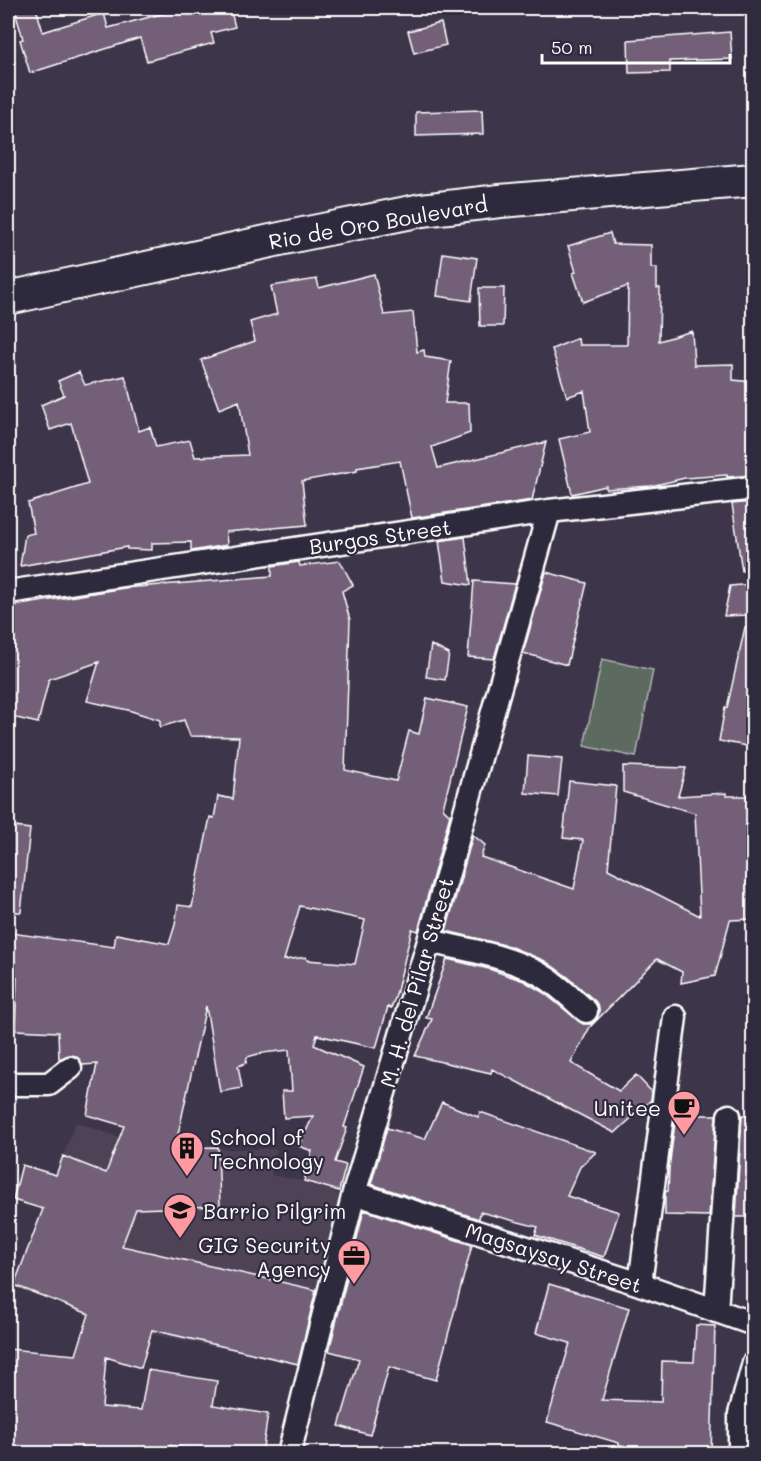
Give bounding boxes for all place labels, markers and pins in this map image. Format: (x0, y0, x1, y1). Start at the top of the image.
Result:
cafe icon: Unitee (666, 1089, 702, 1136)
place label: Unitee (594, 1094, 661, 1121)
place label: School of Technology (210, 1123, 324, 1174)
building icon: School of Technology (169, 1130, 205, 1177)
school or university icon: Barrio Pilgrim (162, 1192, 198, 1239)
place label: Barrio Pilgrim (203, 1197, 346, 1224)
place label: GIG Security Agency (198, 1231, 331, 1282)
office icon: GIG Security Agency (336, 1238, 372, 1285)

